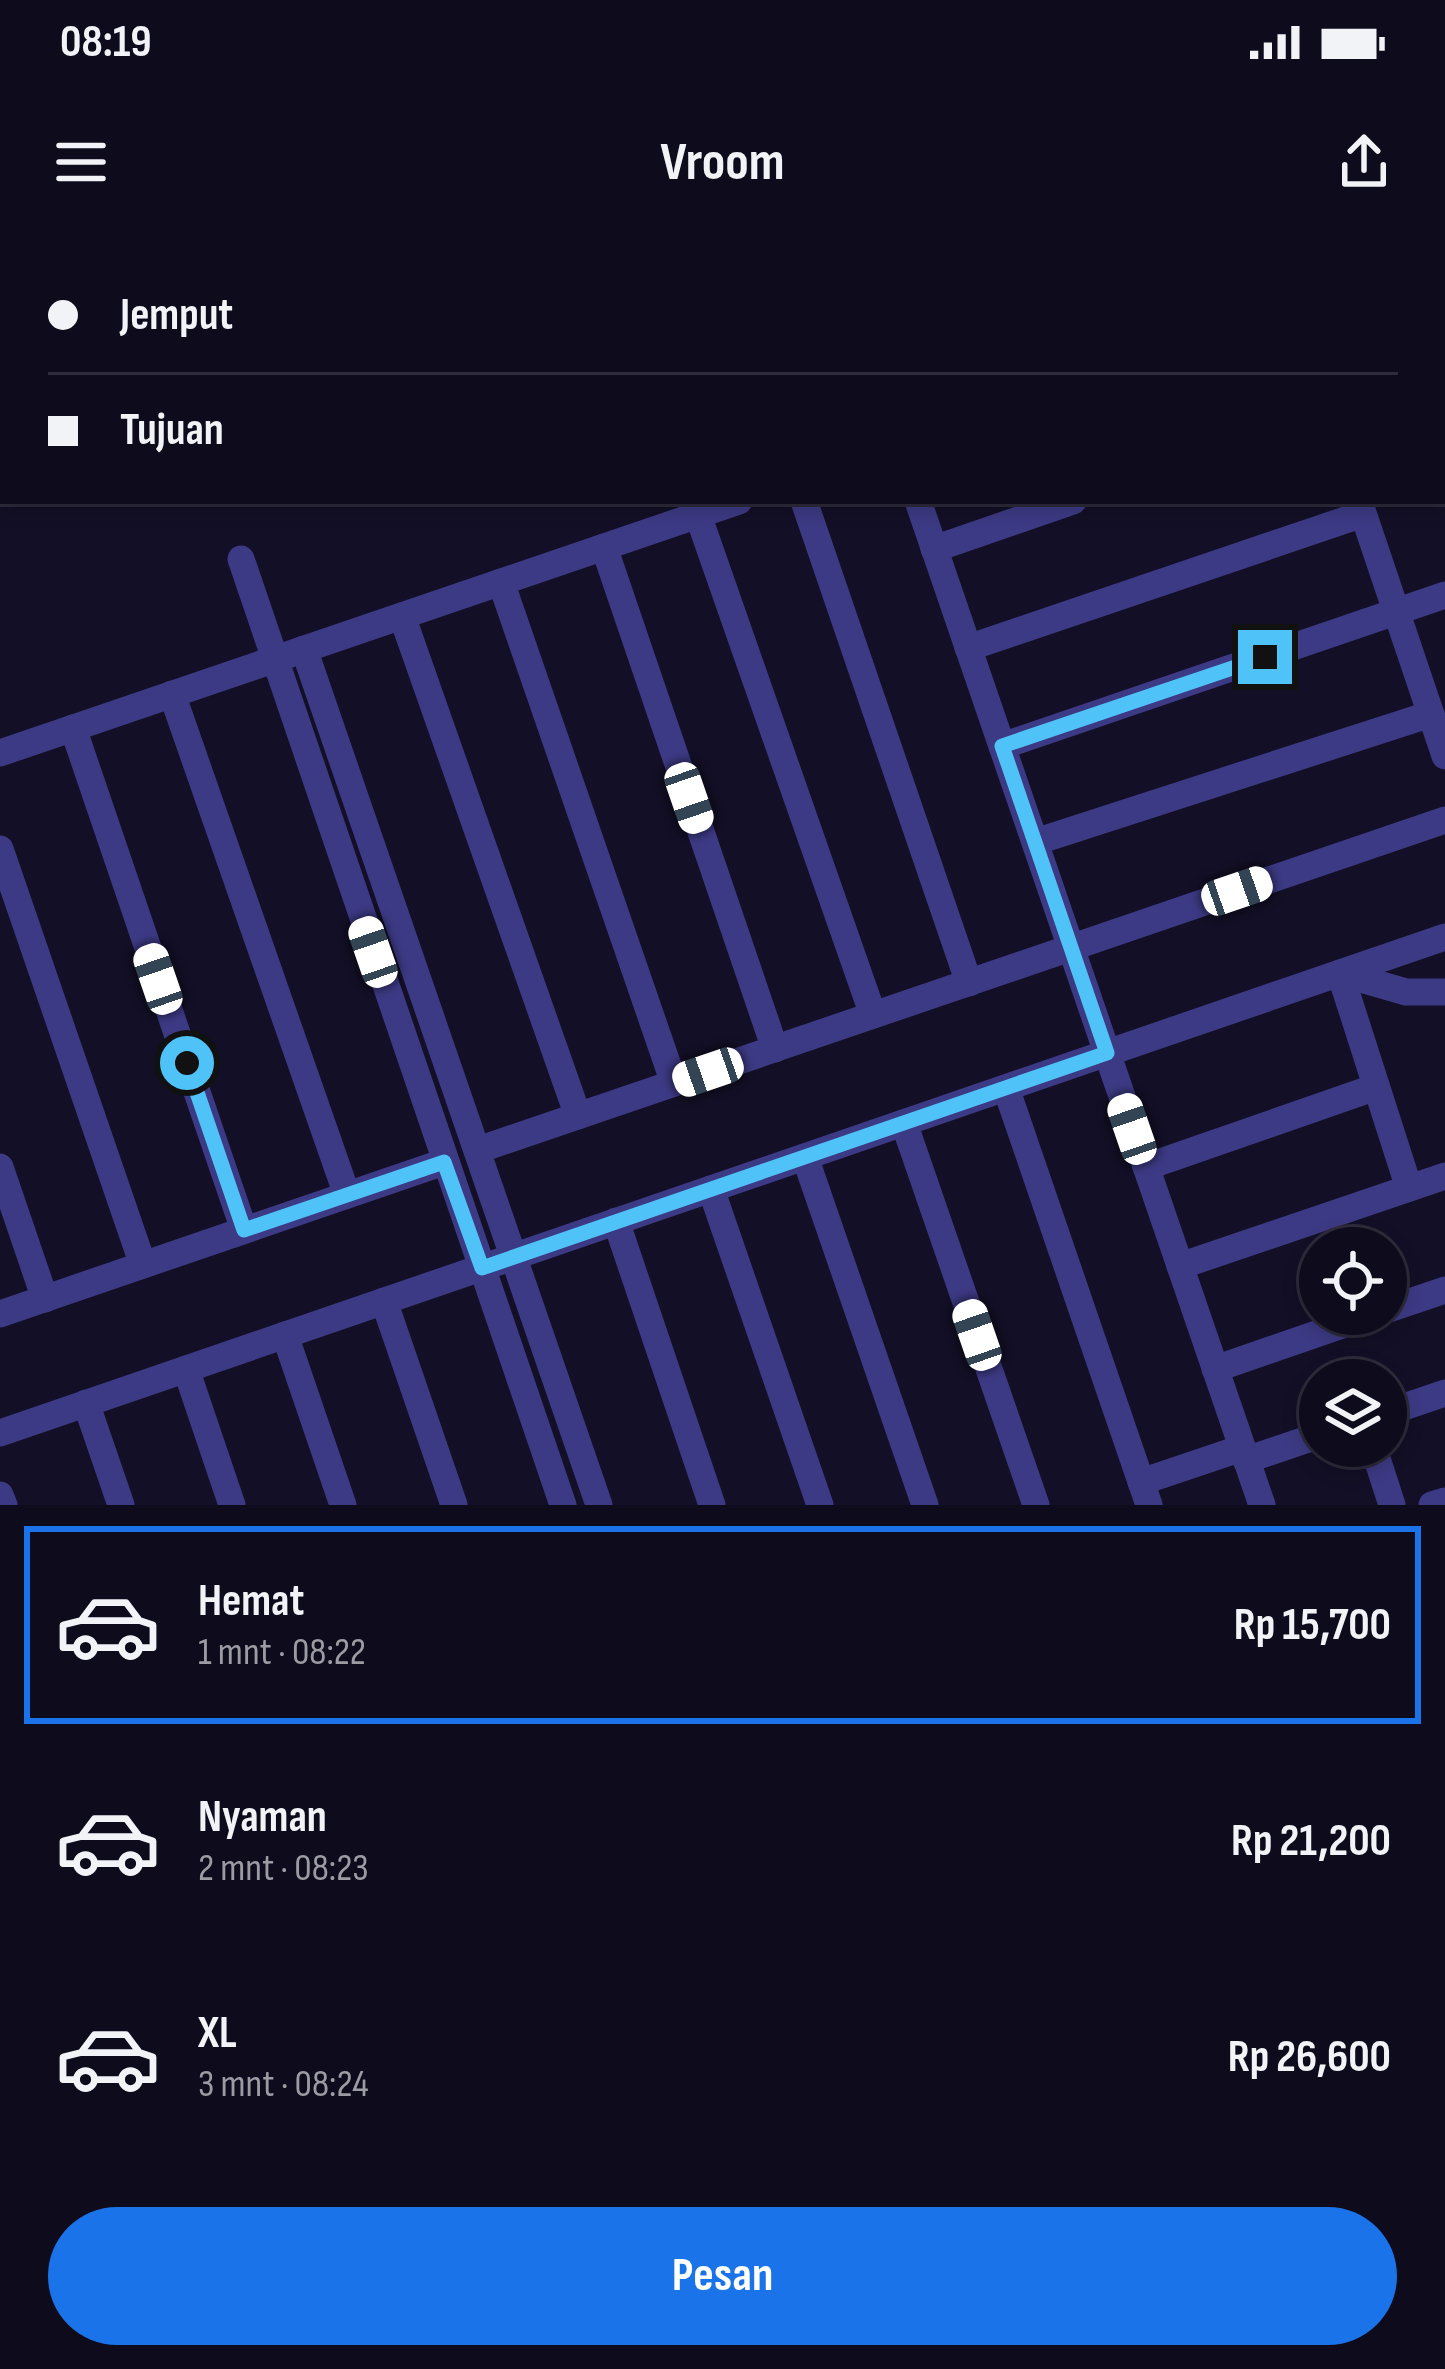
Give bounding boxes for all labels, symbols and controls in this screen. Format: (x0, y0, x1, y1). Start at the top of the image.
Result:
text: 08:19 (60, 15, 152, 70)
icon: menu (48, 129, 114, 195)
icon: share (1331, 129, 1397, 195)
text: Vroom (660, 130, 785, 195)
text: Jemput (120, 288, 233, 343)
text: Tujuan (120, 403, 224, 458)
route end (1238, 630, 1292, 684)
car (660, 758, 718, 838)
car (1197, 862, 1277, 920)
car (344, 912, 402, 992)
car (129, 939, 187, 1019)
route start (160, 1036, 214, 1090)
car (668, 1043, 748, 1101)
car (1103, 1089, 1161, 1169)
map controls (1299, 1227, 1407, 1467)
button: locate (1299, 1227, 1407, 1335)
car (948, 1295, 1006, 1375)
button: layers (1299, 1359, 1407, 1467)
icon: car (54, 1571, 162, 1679)
text: Hemat (198, 1574, 304, 1629)
text: Rp 15,700 (1234, 1598, 1391, 1653)
text: 1 mnt · 08:22 (198, 1629, 366, 1676)
icon: car (54, 1787, 162, 1895)
text: Nyaman (198, 1790, 327, 1845)
text: Rp 21,200 (1231, 1814, 1391, 1869)
text: 2 mnt · 08:23 (198, 1845, 369, 1892)
icon: car (54, 2003, 162, 2111)
text: XL (198, 2006, 237, 2061)
text: Rp 26,600 (1228, 2030, 1391, 2085)
text: 3 mnt · 08:24 (198, 2061, 369, 2108)
button: Pesan (48, 2207, 1397, 2345)

